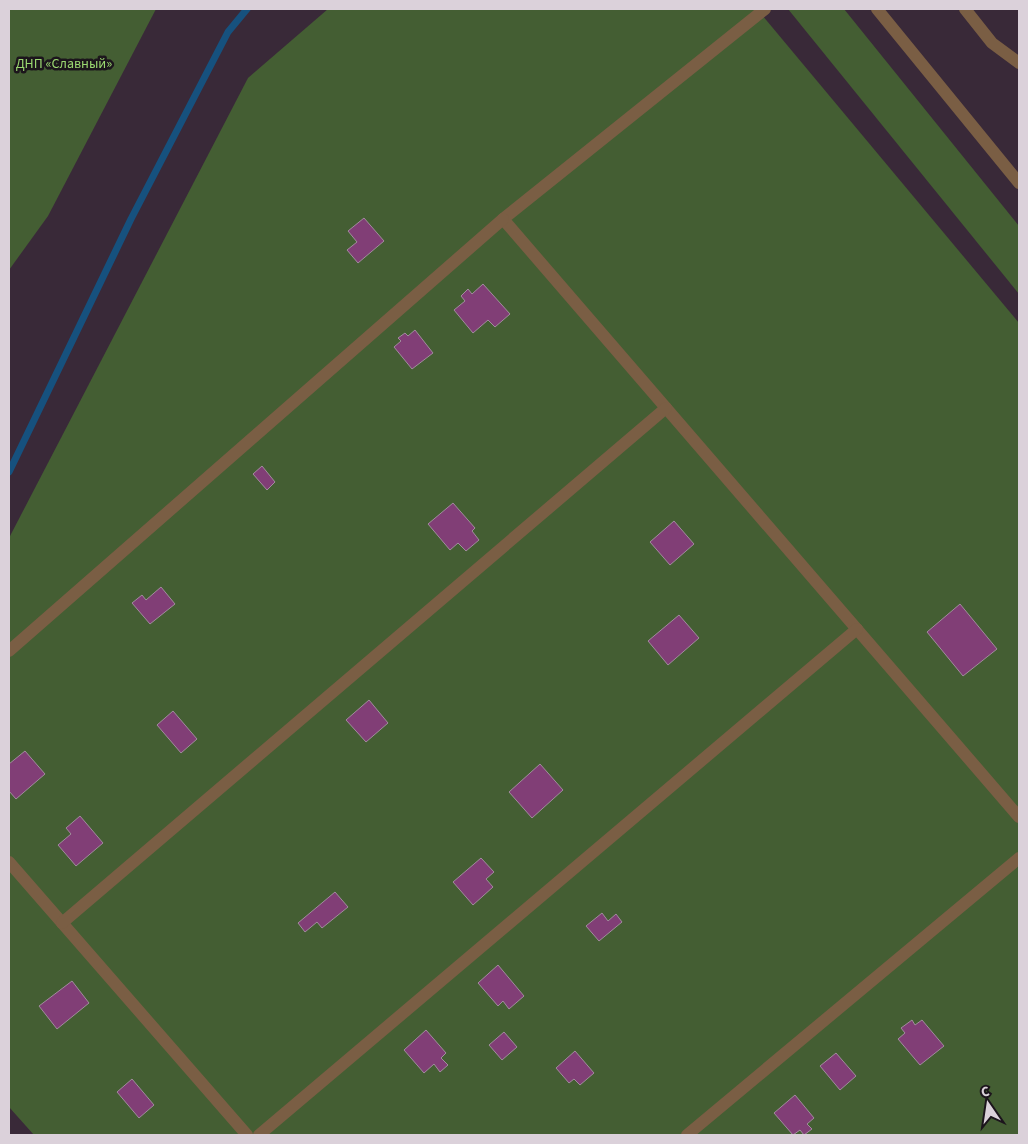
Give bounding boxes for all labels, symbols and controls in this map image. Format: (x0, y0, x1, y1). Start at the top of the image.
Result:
park label: ДНП «Славный» (16, 54, 112, 74)
north arrow (963, 1079, 1013, 1129)
text: С (979, 1082, 992, 1103)

